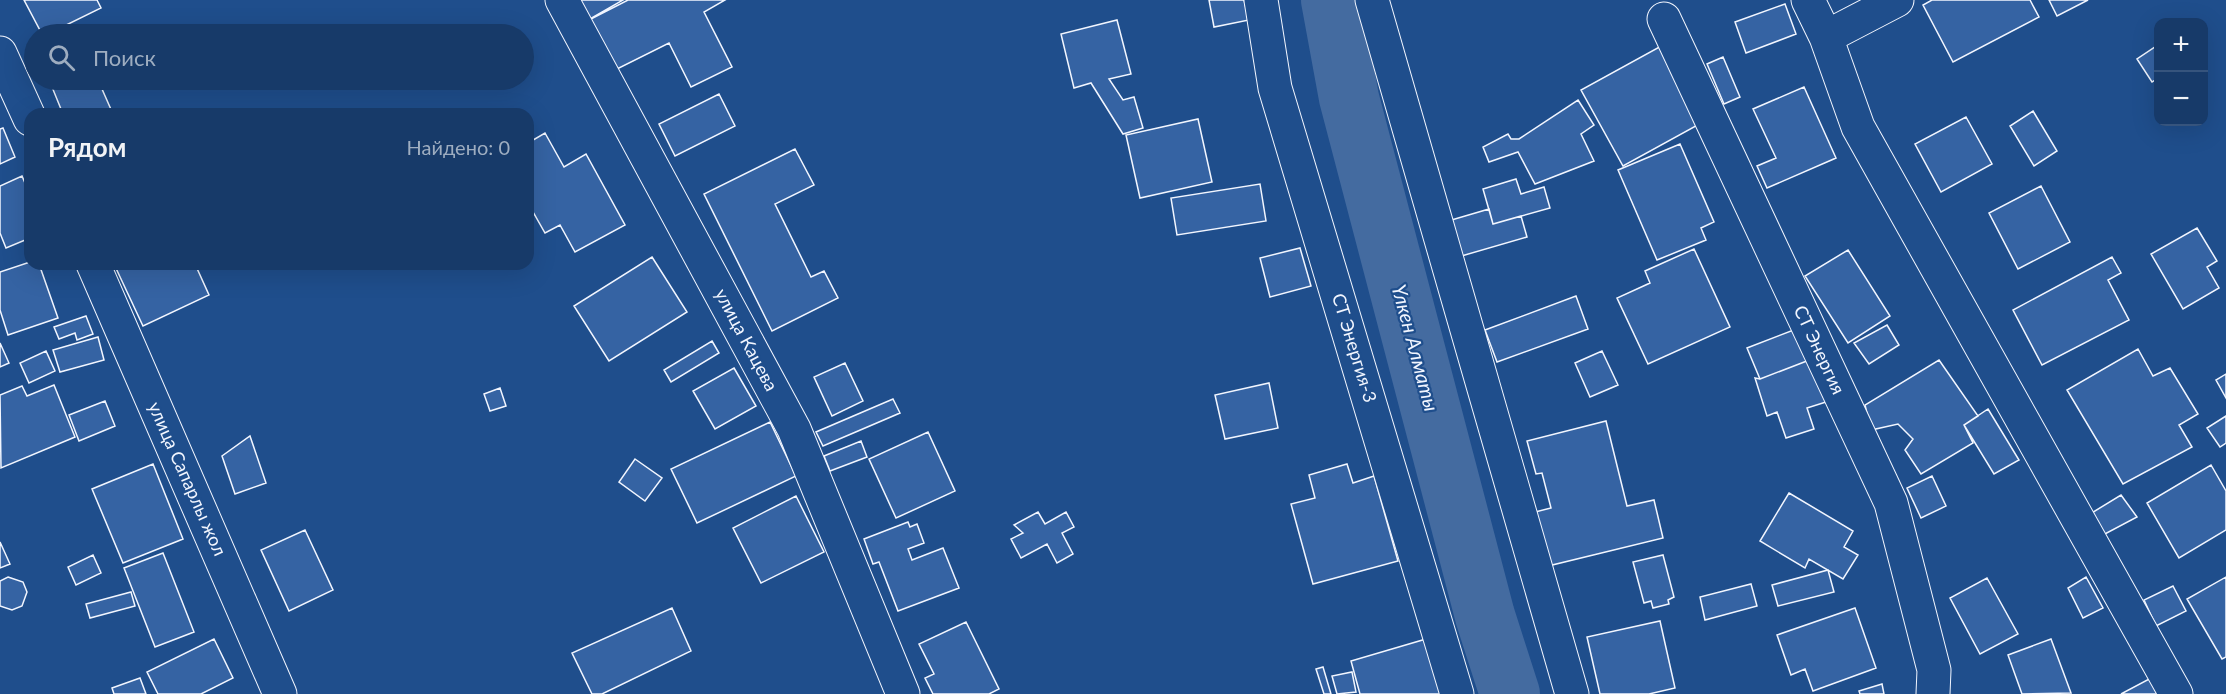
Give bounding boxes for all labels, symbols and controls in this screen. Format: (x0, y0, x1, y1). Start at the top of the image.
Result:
map controls (2154, 18, 2208, 126)
button: + (2154, 18, 2208, 72)
search box (24, 24, 534, 90)
icon: search (45, 41, 78, 74)
text: Поиск (93, 44, 156, 71)
button: − (2154, 72, 2208, 126)
text: Рядом (48, 131, 126, 163)
text: Найдено: 0 (407, 135, 510, 159)
water label: Үлкен Алматы (1388, 282, 1444, 414)
street label: улица Кацева (711, 285, 783, 394)
street label: СТ Энергия-3 (1328, 291, 1382, 405)
street label: СТ Энергия (1790, 302, 1850, 398)
street label: улица Сапарлы жол (144, 398, 232, 559)

